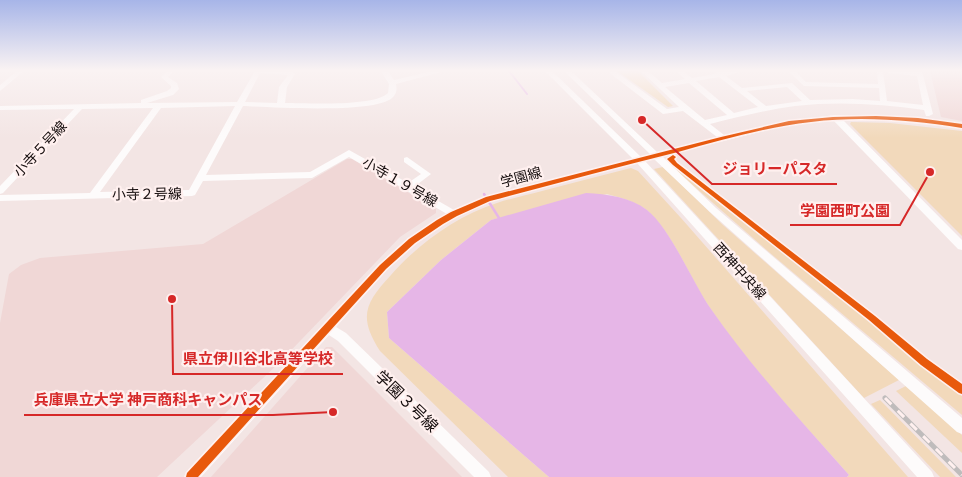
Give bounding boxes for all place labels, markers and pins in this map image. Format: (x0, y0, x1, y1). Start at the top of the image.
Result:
callout: ジョリーパスタ (712, 154, 837, 184)
callout: 学園西町公園 (790, 195, 900, 225)
callout: 県立伊川谷北高等学校 (173, 344, 343, 374)
callout: 兵庫県立大学 神戸商科キャンパス (24, 385, 273, 415)

